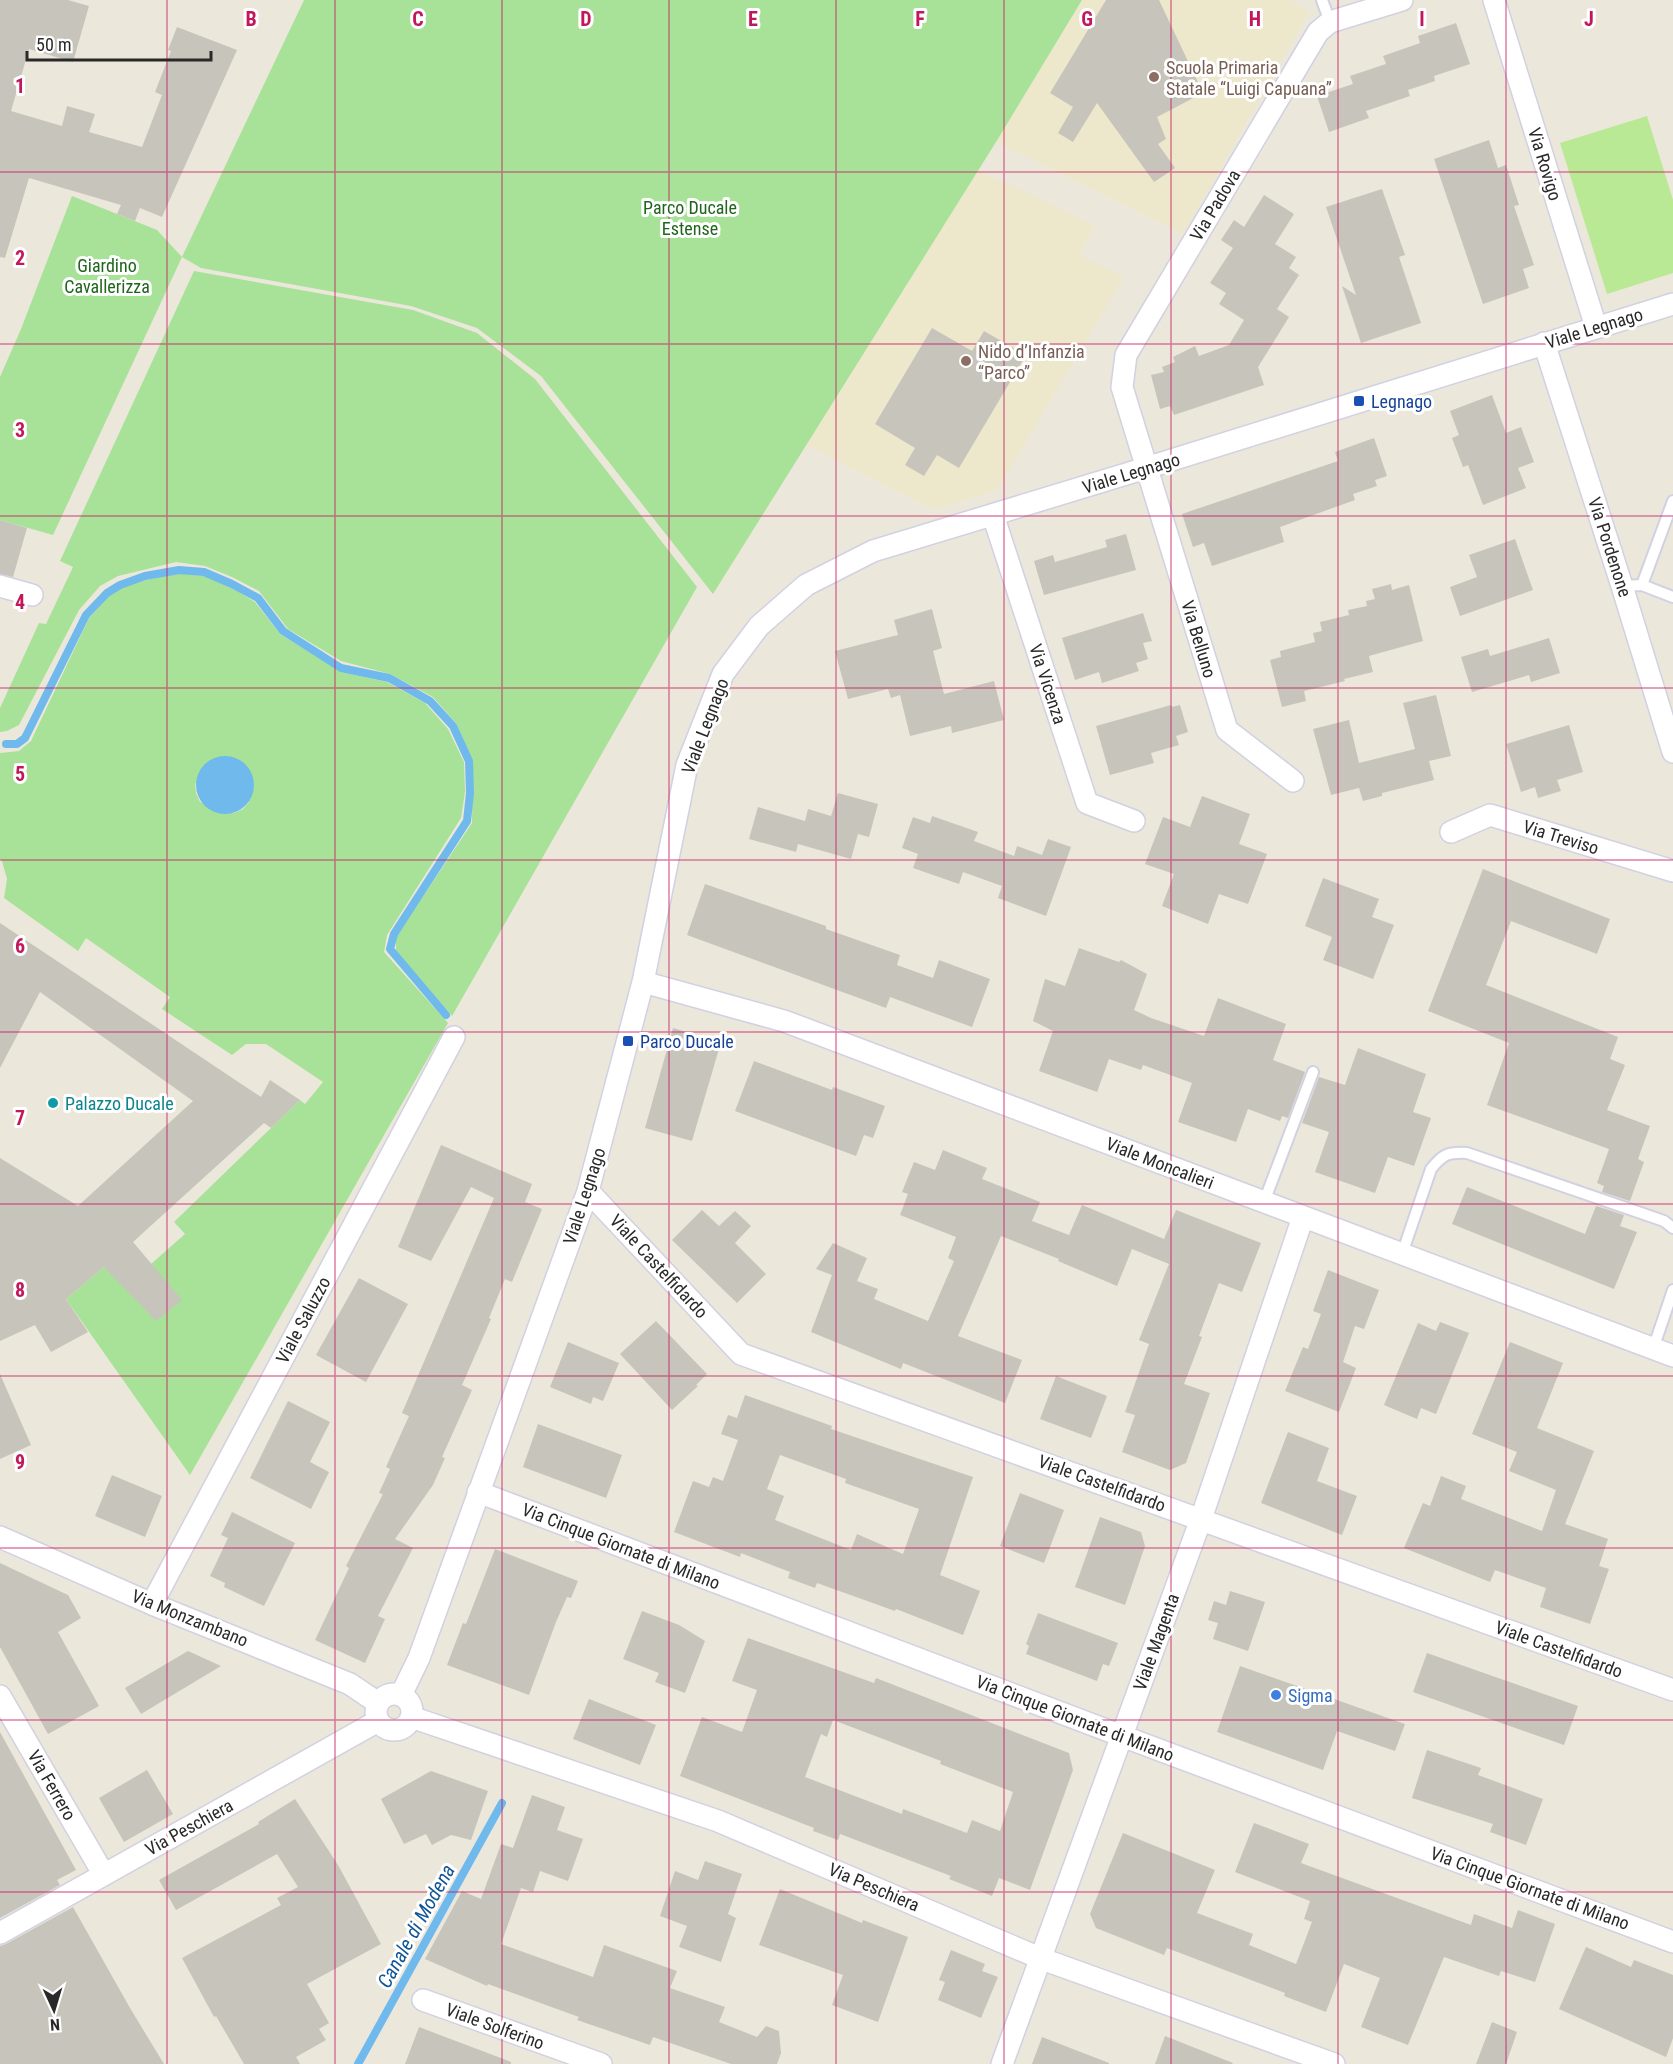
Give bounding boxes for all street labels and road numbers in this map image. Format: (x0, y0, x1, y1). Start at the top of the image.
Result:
street label: Via Rovigo (1524, 125, 1566, 203)
street label: Via Padova (1186, 166, 1244, 244)
street label: Viale Legnago (1543, 303, 1645, 353)
street label: Viale Legnago (1080, 448, 1182, 498)
street label: Via Pordenone (1584, 495, 1636, 599)
street label: Via Belluno (1177, 598, 1221, 680)
street label: Via Vicenza (1025, 641, 1071, 727)
street label: Viale Legnago (677, 675, 733, 777)
street label: Via Treviso (1521, 816, 1601, 858)
street label: Viale Moncalieri (1103, 1133, 1217, 1193)
street label: Viale Legnago (558, 1145, 610, 1247)
street label: Viale Castelfidardo (606, 1210, 712, 1322)
street label: Viale Saluzzo (271, 1273, 335, 1367)
street label: Viale Castelfidardo (1035, 1450, 1169, 1516)
street label: Via Cinque Giornate di Milano (519, 1499, 723, 1593)
street label: Via Monzambano (129, 1585, 251, 1651)
street label: Viale Magenta (1129, 1591, 1183, 1693)
street label: Viale Castelfidardo (1492, 1616, 1626, 1682)
street label: Via Cinque Giornate di Milano (973, 1671, 1177, 1765)
street label: Via Ferrero (24, 1746, 80, 1824)
street label: Via Peschiera (142, 1794, 236, 1860)
street label: Via Cinque Giornate di Milano (1428, 1842, 1632, 1934)
street label: Via Peschiera (825, 1858, 923, 1916)
street label: Viale Solferino (443, 1998, 547, 2054)

